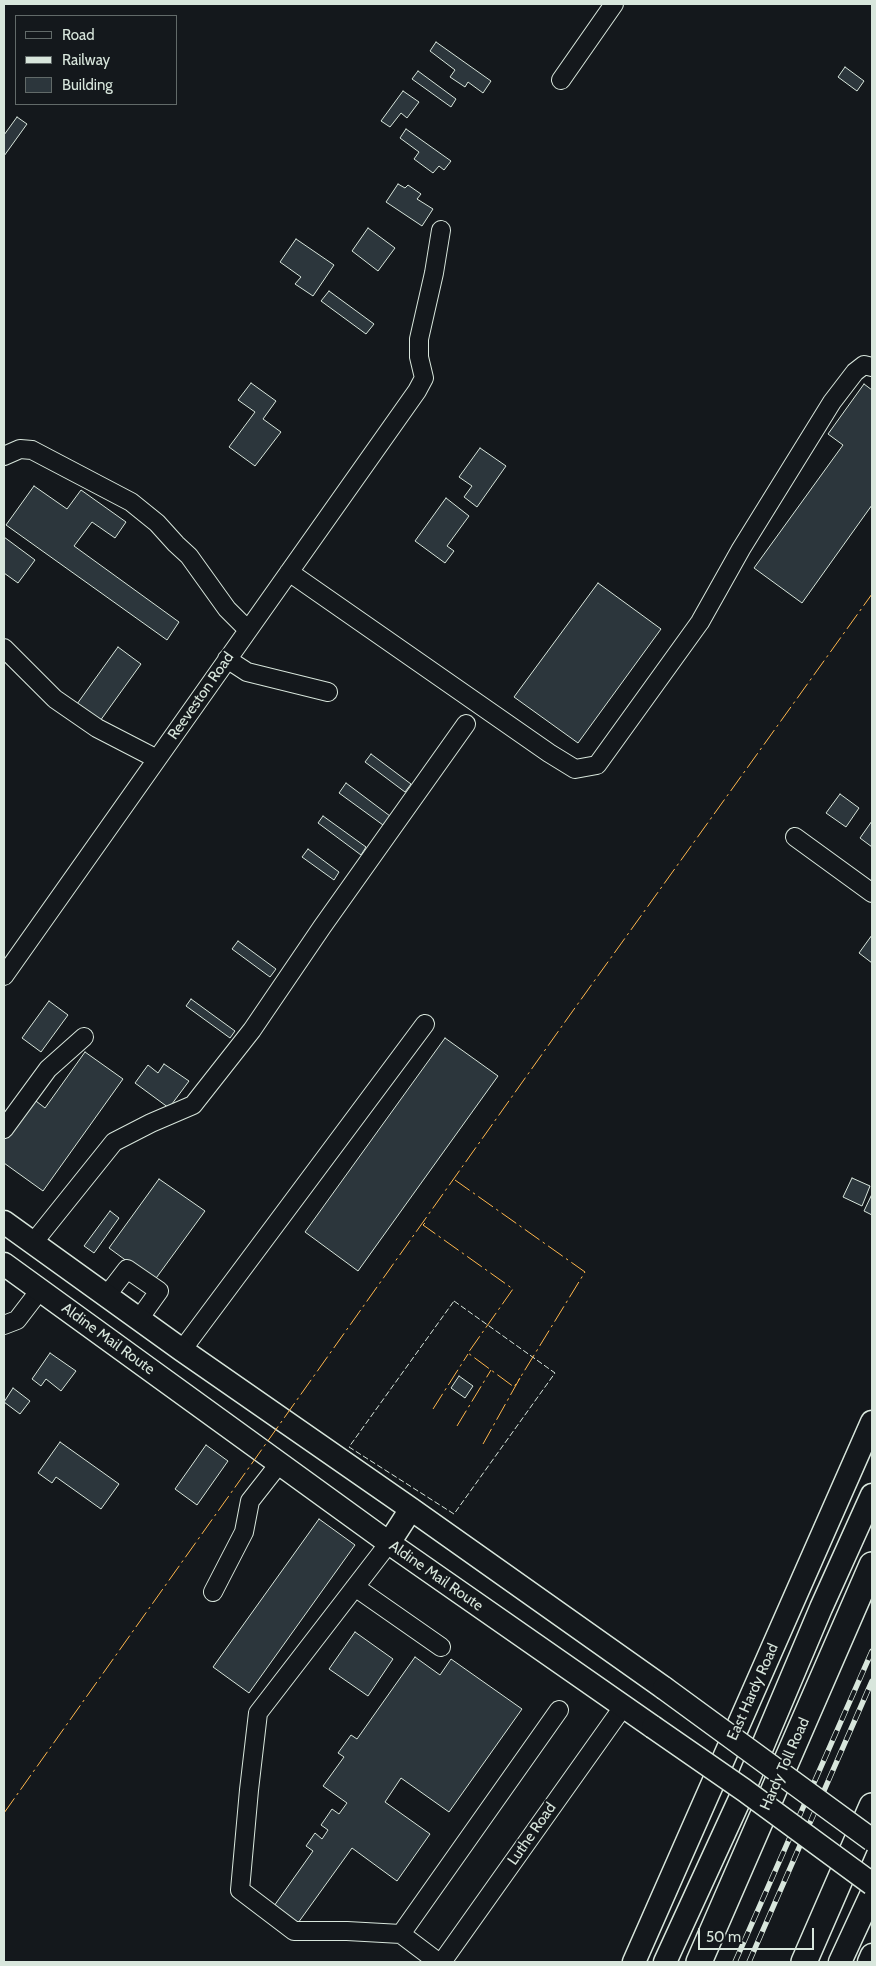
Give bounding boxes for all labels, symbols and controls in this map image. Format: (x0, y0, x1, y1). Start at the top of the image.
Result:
legend (15, 15, 178, 105)
text: Road (62, 26, 95, 44)
text: Railway (62, 51, 110, 69)
text: Building (62, 76, 113, 94)
street label: Reeveston Road (164, 649, 238, 743)
street label: Aldine Mail Route (58, 1299, 158, 1379)
street label: Aldine Mail Route (386, 1537, 486, 1615)
street label: East Hardy Road (724, 1641, 782, 1743)
street label: Hardy Toll Road (757, 1715, 813, 1813)
street label: Luthe Road (504, 1799, 560, 1869)
scale bar (701, 1918, 817, 1950)
text: 50 m (706, 1928, 741, 1946)

